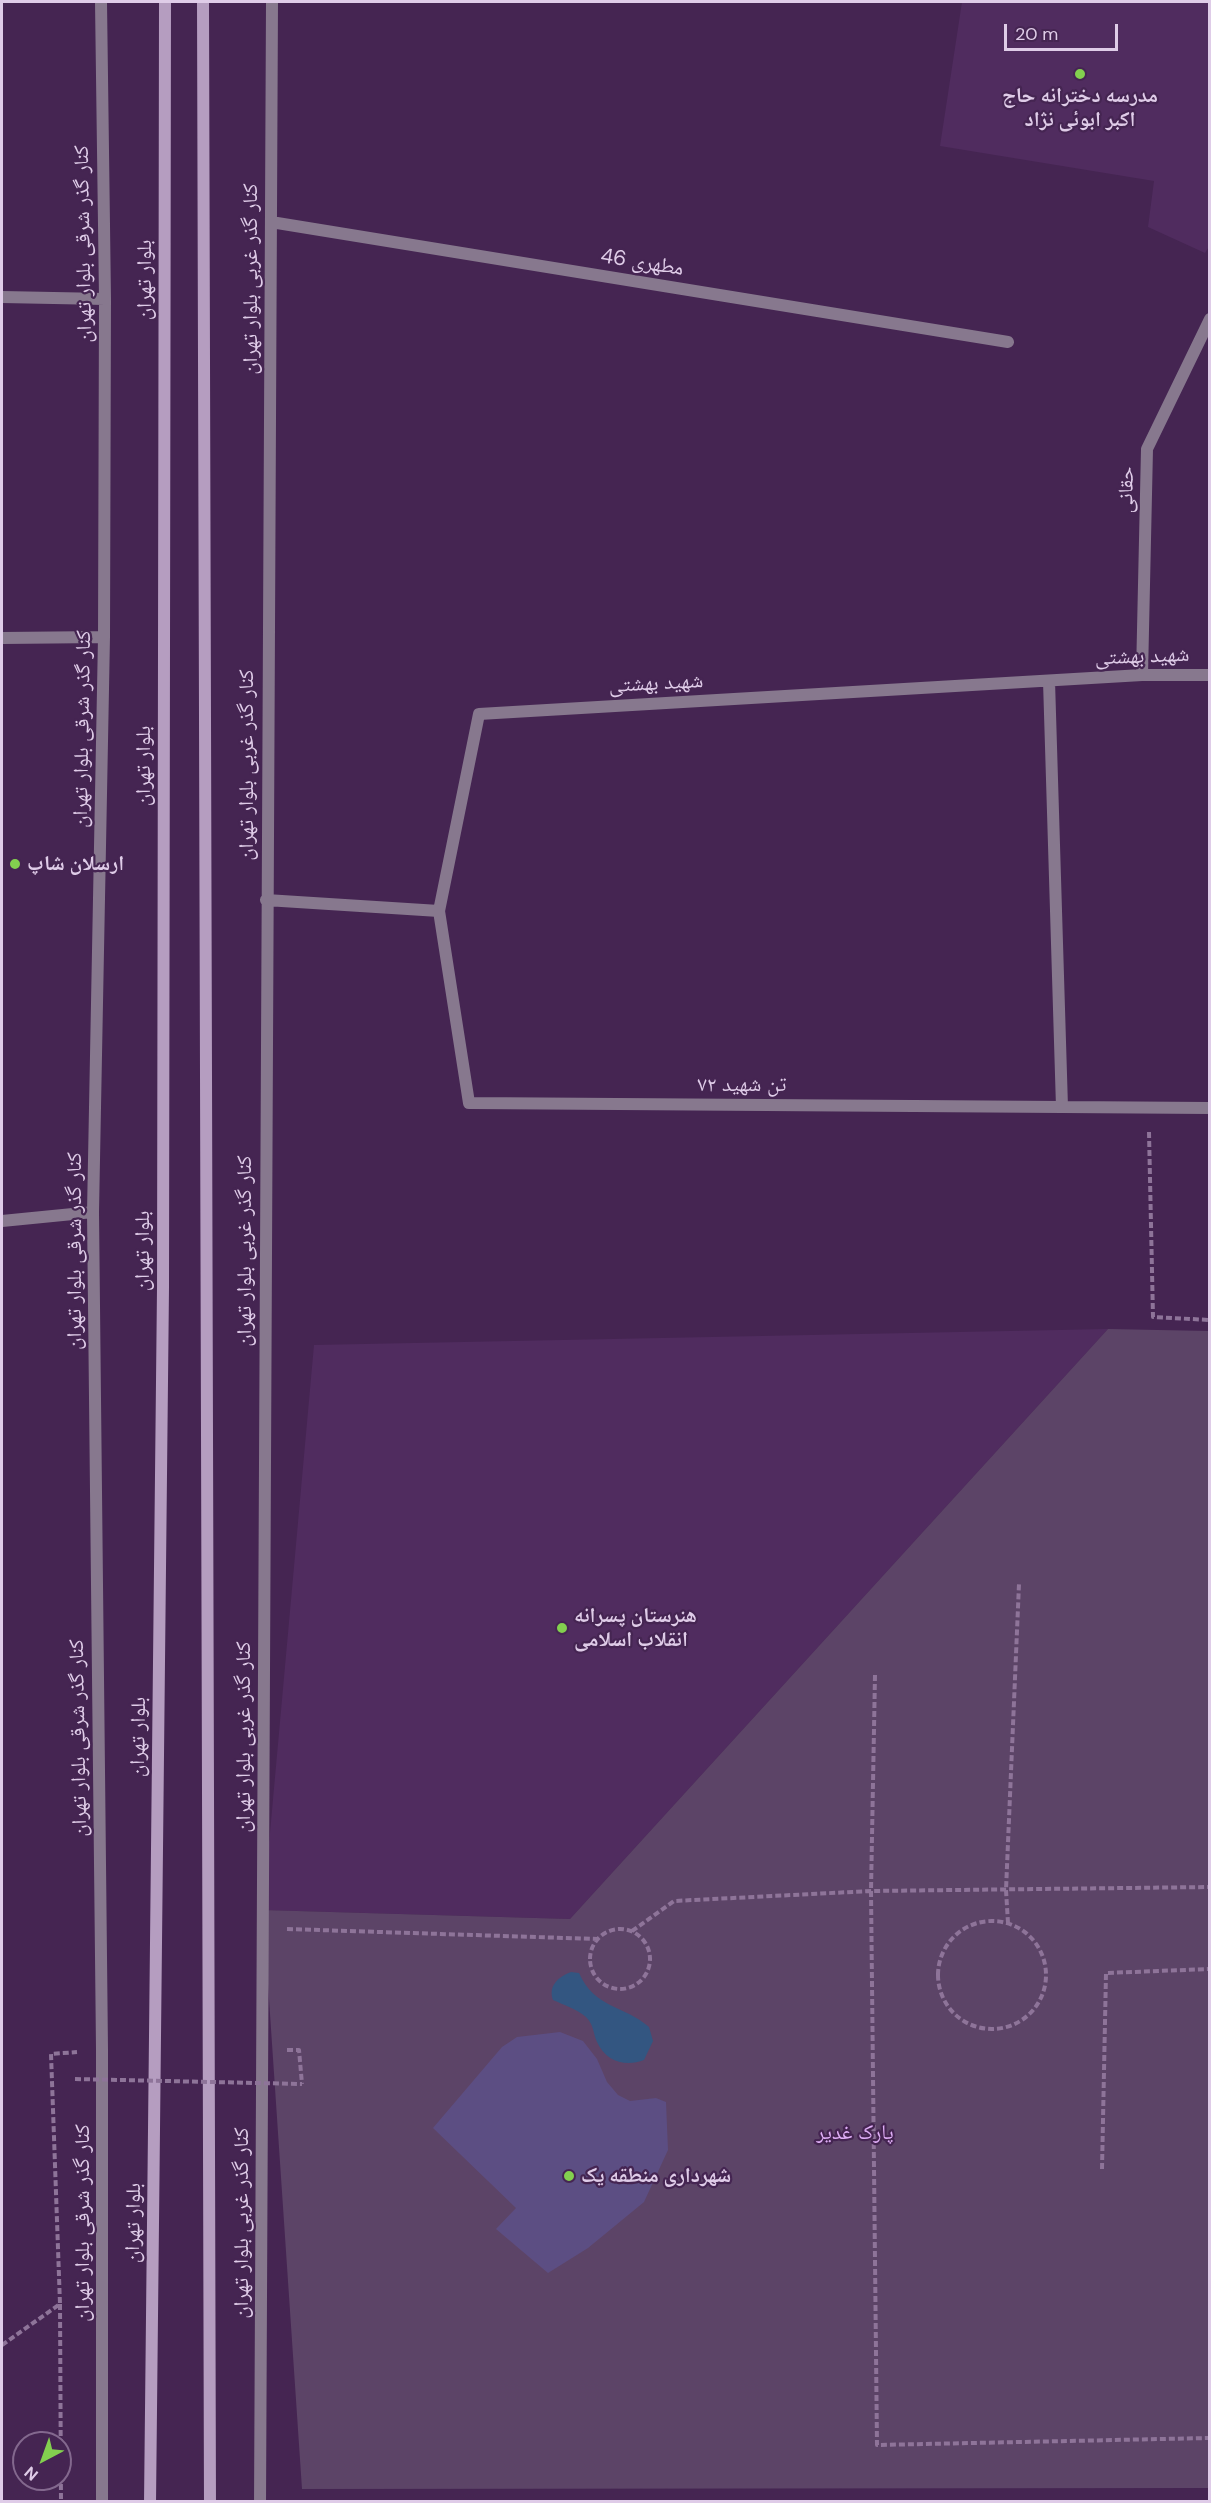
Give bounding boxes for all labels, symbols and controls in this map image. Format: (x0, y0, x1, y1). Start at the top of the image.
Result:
scale bar (1007, 12, 1121, 50)
text: 20 m (1015, 22, 1058, 46)
marker: مدرسه دخترانه حاج اکبر ابوئی نژاد (1073, 67, 1087, 81)
place label: مدرسه دخترانه حاج اکبر ابوئی نژاد (1002, 83, 1158, 133)
street label: کنار گذر شرقی بلوار تهران (70, 145, 98, 343)
street label: کنار گذر غربی بلوار تهران (238, 183, 264, 375)
street label: بلوار تهران (132, 240, 158, 320)
street label: مطهری 46 (599, 244, 685, 282)
street label: حقانی (1114, 466, 1140, 514)
street label: کنار گذر شرقی بلوار تهران (69, 630, 97, 828)
street label: شهید بهشتی (1094, 643, 1190, 671)
street label: کنار گذر غربی بلوار تهران (234, 669, 260, 861)
street label: شهید بهشتی (608, 669, 704, 699)
street label: بلوار تهران (131, 726, 157, 806)
place label: ارسلان شاپ (27, 851, 124, 877)
marker: ارسلان شاپ (8, 857, 22, 871)
street label: ۷۲ تن شهید (698, 1072, 786, 1098)
street label: کنار گذر شرقی بلوار تهران (62, 1152, 88, 1350)
street label: کنار گذر غربی بلوار تهران (232, 1155, 258, 1347)
street label: بلوار تهران (130, 1211, 156, 1291)
place label: هنرستان پسرانه انقلاب اسلامی (574, 1603, 697, 1653)
marker: هنرستان پسرانه انقلاب اسلامی (555, 1621, 569, 1635)
street label: کنار گذر شرقی بلوار تهران (65, 1639, 93, 1837)
street label: کنار گذر غربی بلوار تهران (231, 1641, 257, 1833)
street label: بلوار تهران (126, 1697, 152, 1777)
park label: پارک غدیر (816, 2120, 894, 2146)
street label: کنار گذر شرقی بلوار تهران (70, 2124, 96, 2322)
street label: کنار گذر غربی بلوار تهران (229, 2127, 255, 2319)
place label: شهرداری منطقه یک (581, 2163, 731, 2189)
marker: شهرداری منطقه یک (562, 2169, 576, 2183)
street label: بلوار تهران (121, 2183, 147, 2263)
north arrow (12, 2431, 72, 2491)
text: N (20, 2462, 42, 2485)

